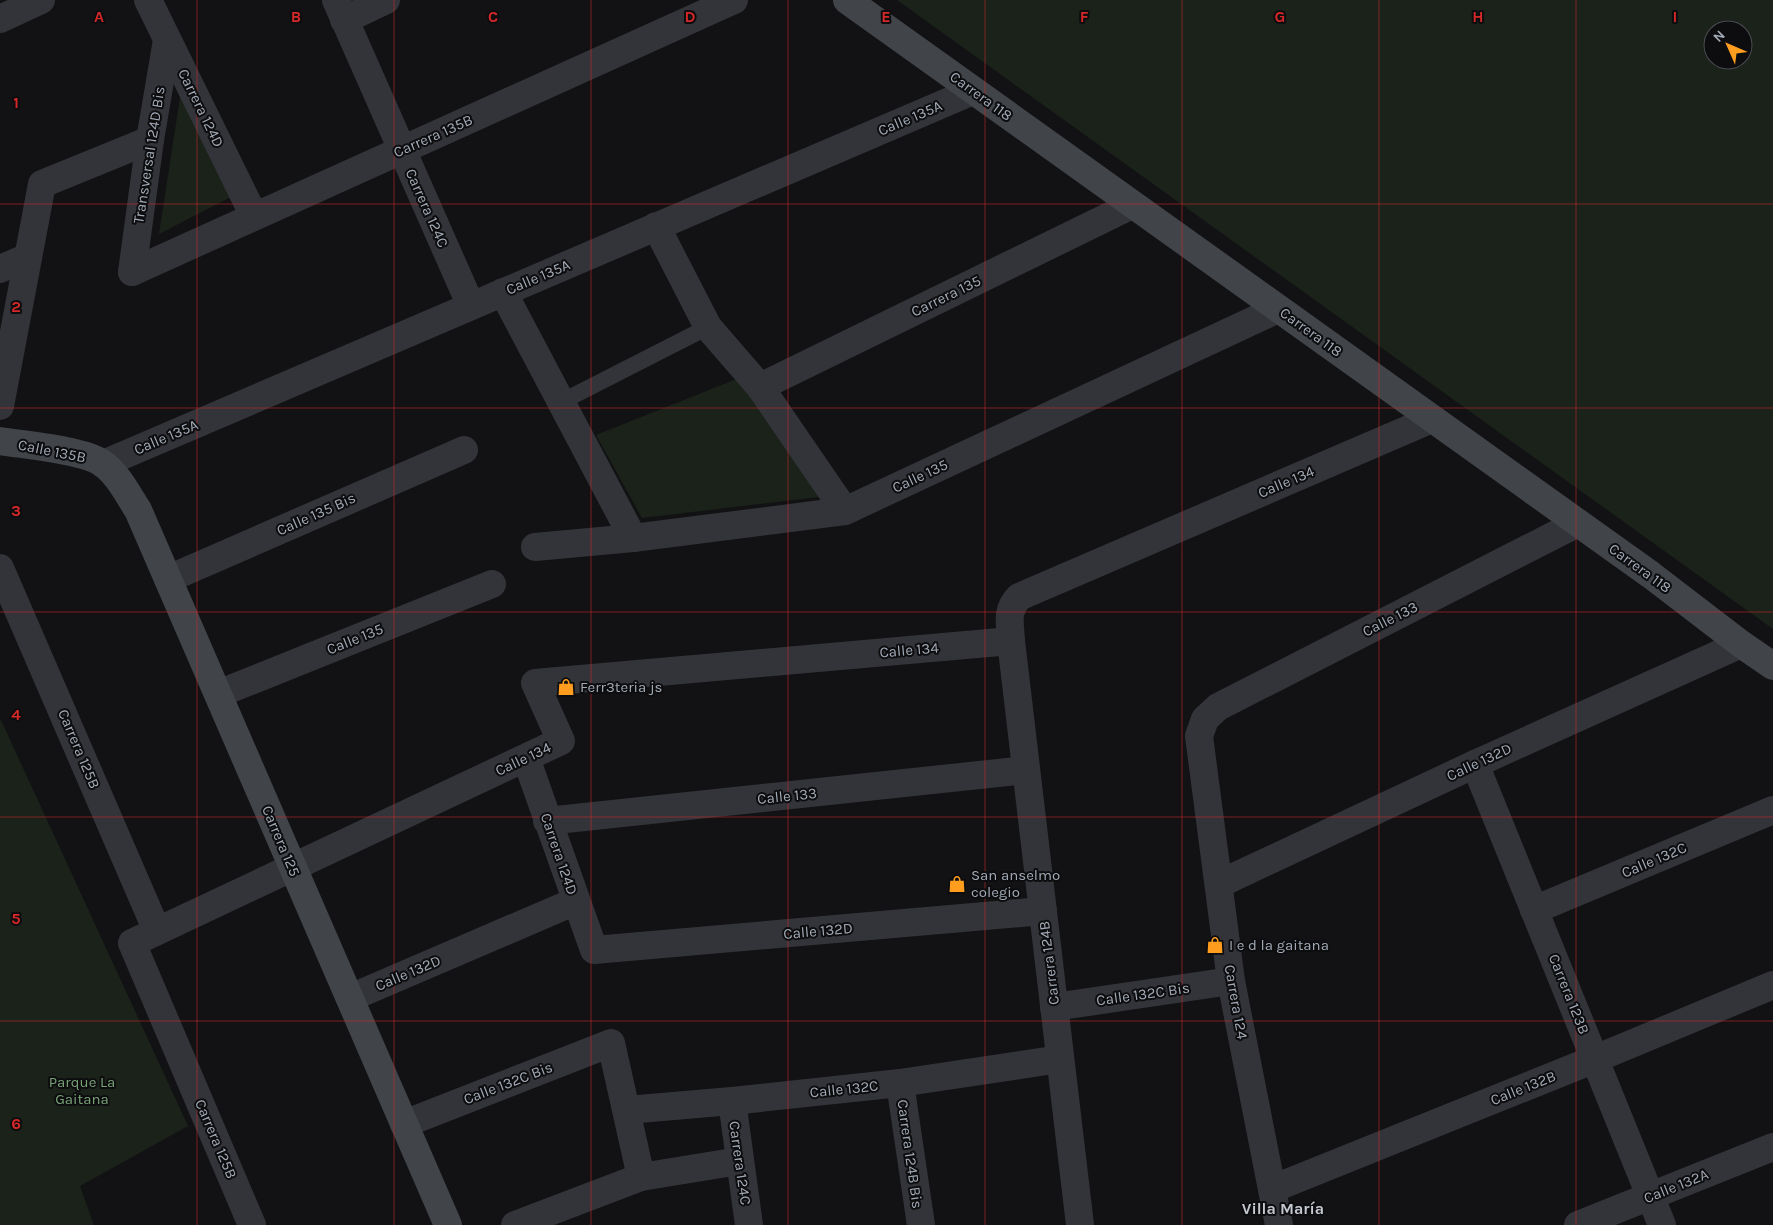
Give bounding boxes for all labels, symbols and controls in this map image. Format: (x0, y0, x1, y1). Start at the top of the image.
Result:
text: A (94, 7, 104, 26)
text: B (291, 7, 301, 26)
text: C (488, 7, 498, 26)
text: D (685, 7, 696, 26)
text: E (881, 7, 891, 26)
text: F (1080, 7, 1089, 26)
text: G (1275, 7, 1285, 26)
text: H (1472, 7, 1484, 26)
text: I (1673, 7, 1677, 26)
north arrow (1703, 20, 1753, 70)
text: N (1710, 27, 1729, 46)
street label: Carrera 124D (174, 66, 228, 150)
street label: Carrera 118 (946, 67, 1016, 125)
street label: Transversal 124D Bis (129, 85, 169, 225)
text: 1 (13, 93, 19, 112)
street label: Calle 135A (875, 96, 945, 140)
street label: Carrera 135B (391, 111, 475, 161)
street label: Carrera 124C (402, 166, 452, 250)
street label: Calle 135A (503, 255, 573, 299)
street label: Carrera 135 (908, 271, 984, 321)
text: 2 (11, 297, 21, 316)
street label: Carrera 118 (1276, 303, 1346, 361)
street label: Calle 135A (131, 415, 201, 459)
street label: Calle 135B (17, 436, 87, 466)
street label: Calle 135 (889, 455, 951, 497)
street label: Calle 134 (1255, 462, 1317, 502)
street label: Calle 135 Bis (274, 489, 358, 539)
text: 3 (11, 501, 21, 520)
street label: Carrera 118 (1605, 539, 1675, 597)
street label: Calle 133 (1359, 597, 1421, 641)
street label: Calle 135 (324, 620, 386, 658)
street label: Calle 134 (879, 638, 940, 662)
shop icon: Ferr3teria js (556, 677, 576, 697)
place label: Ferr3teria js (580, 678, 662, 696)
text: 4 (11, 705, 21, 724)
street label: Carrera 125B (54, 707, 104, 791)
street label: Calle 134 (492, 738, 554, 780)
street label: Calle 132D (1444, 739, 1514, 785)
street label: Calle 133 (756, 784, 818, 808)
street label: Carrera 125 (258, 803, 304, 879)
street label: Carrera 124D (537, 811, 581, 897)
street label: Calle 132C (1619, 838, 1689, 882)
place label: San anselmo colegio (971, 866, 1060, 901)
shop icon: San anselmo colegio (947, 874, 967, 894)
text: 5 (11, 909, 21, 928)
street label: Calle 132D (783, 919, 853, 943)
street label: Carrera 124B (1035, 920, 1063, 1006)
shop icon: I e d la gaitana (1205, 935, 1225, 955)
place label: I e d la gaitana (1229, 936, 1329, 954)
street label: Calle 132D (372, 951, 444, 995)
street label: Carrera 123B (1545, 951, 1593, 1037)
street label: Carrera 124 (1221, 963, 1252, 1041)
street label: Calle 132C Bis (1095, 979, 1191, 1009)
street label: Calle 132C Bis (461, 1058, 555, 1108)
street label: Calle 132B (1488, 1067, 1558, 1109)
park label: Parque La Gaitana (49, 1073, 115, 1108)
street label: Calle 132C (809, 1076, 879, 1102)
street label: Carrera 125B (191, 1097, 241, 1181)
street label: Carrera 124B Bis (893, 1098, 927, 1210)
text: 6 (11, 1114, 21, 1133)
street label: Carrera 124C (725, 1120, 755, 1206)
street label: Calle 132A (1641, 1165, 1711, 1207)
district label: Villa María (1242, 1199, 1324, 1218)

